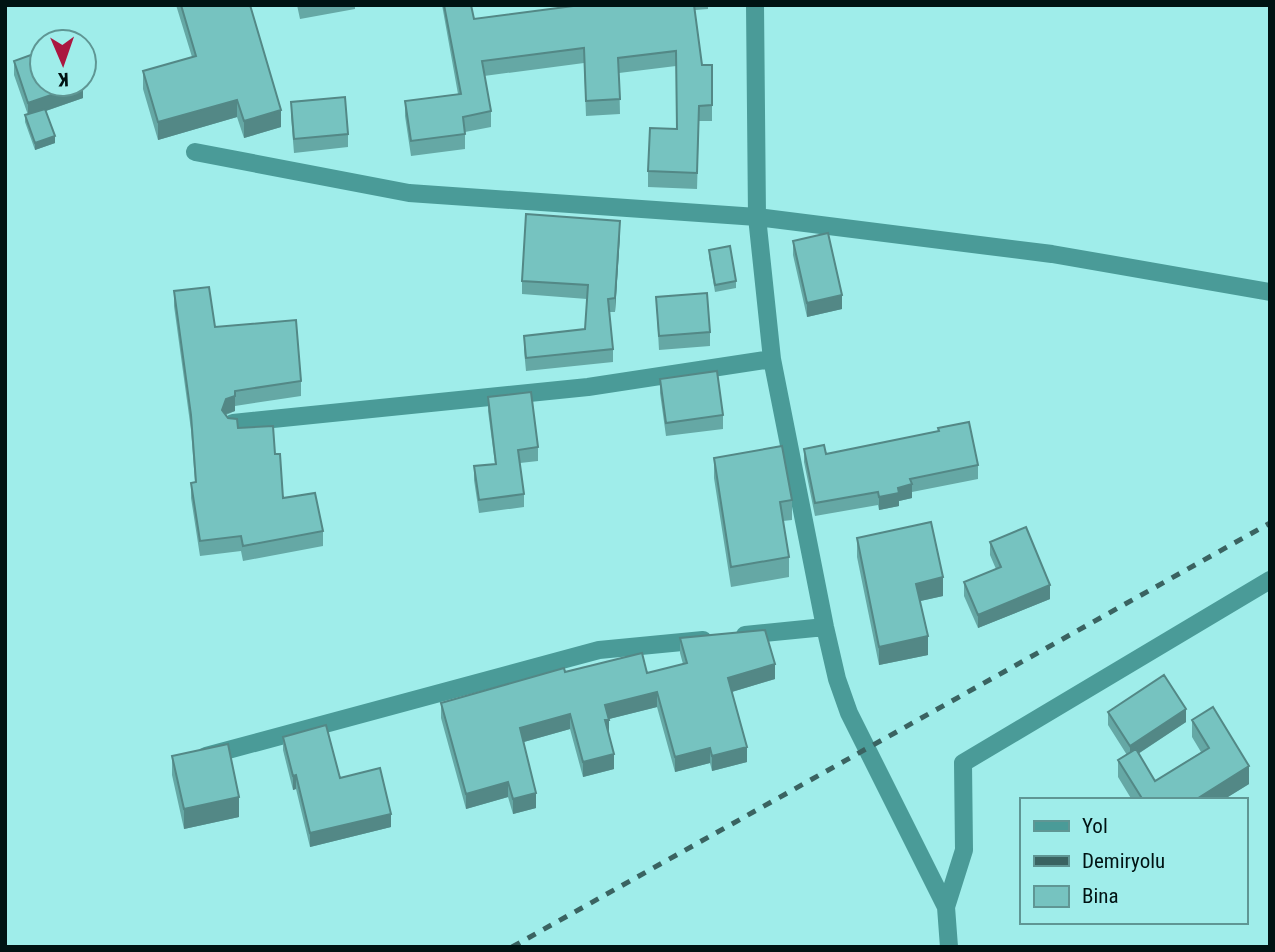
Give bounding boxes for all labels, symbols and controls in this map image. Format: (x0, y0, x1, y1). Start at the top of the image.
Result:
north arrow (28, 28, 98, 98)
text: K (57, 68, 69, 91)
legend (1020, 798, 1247, 924)
text: Yol (1082, 814, 1108, 838)
text: Demiryolu (1082, 849, 1165, 873)
text: Bina (1082, 884, 1119, 908)

